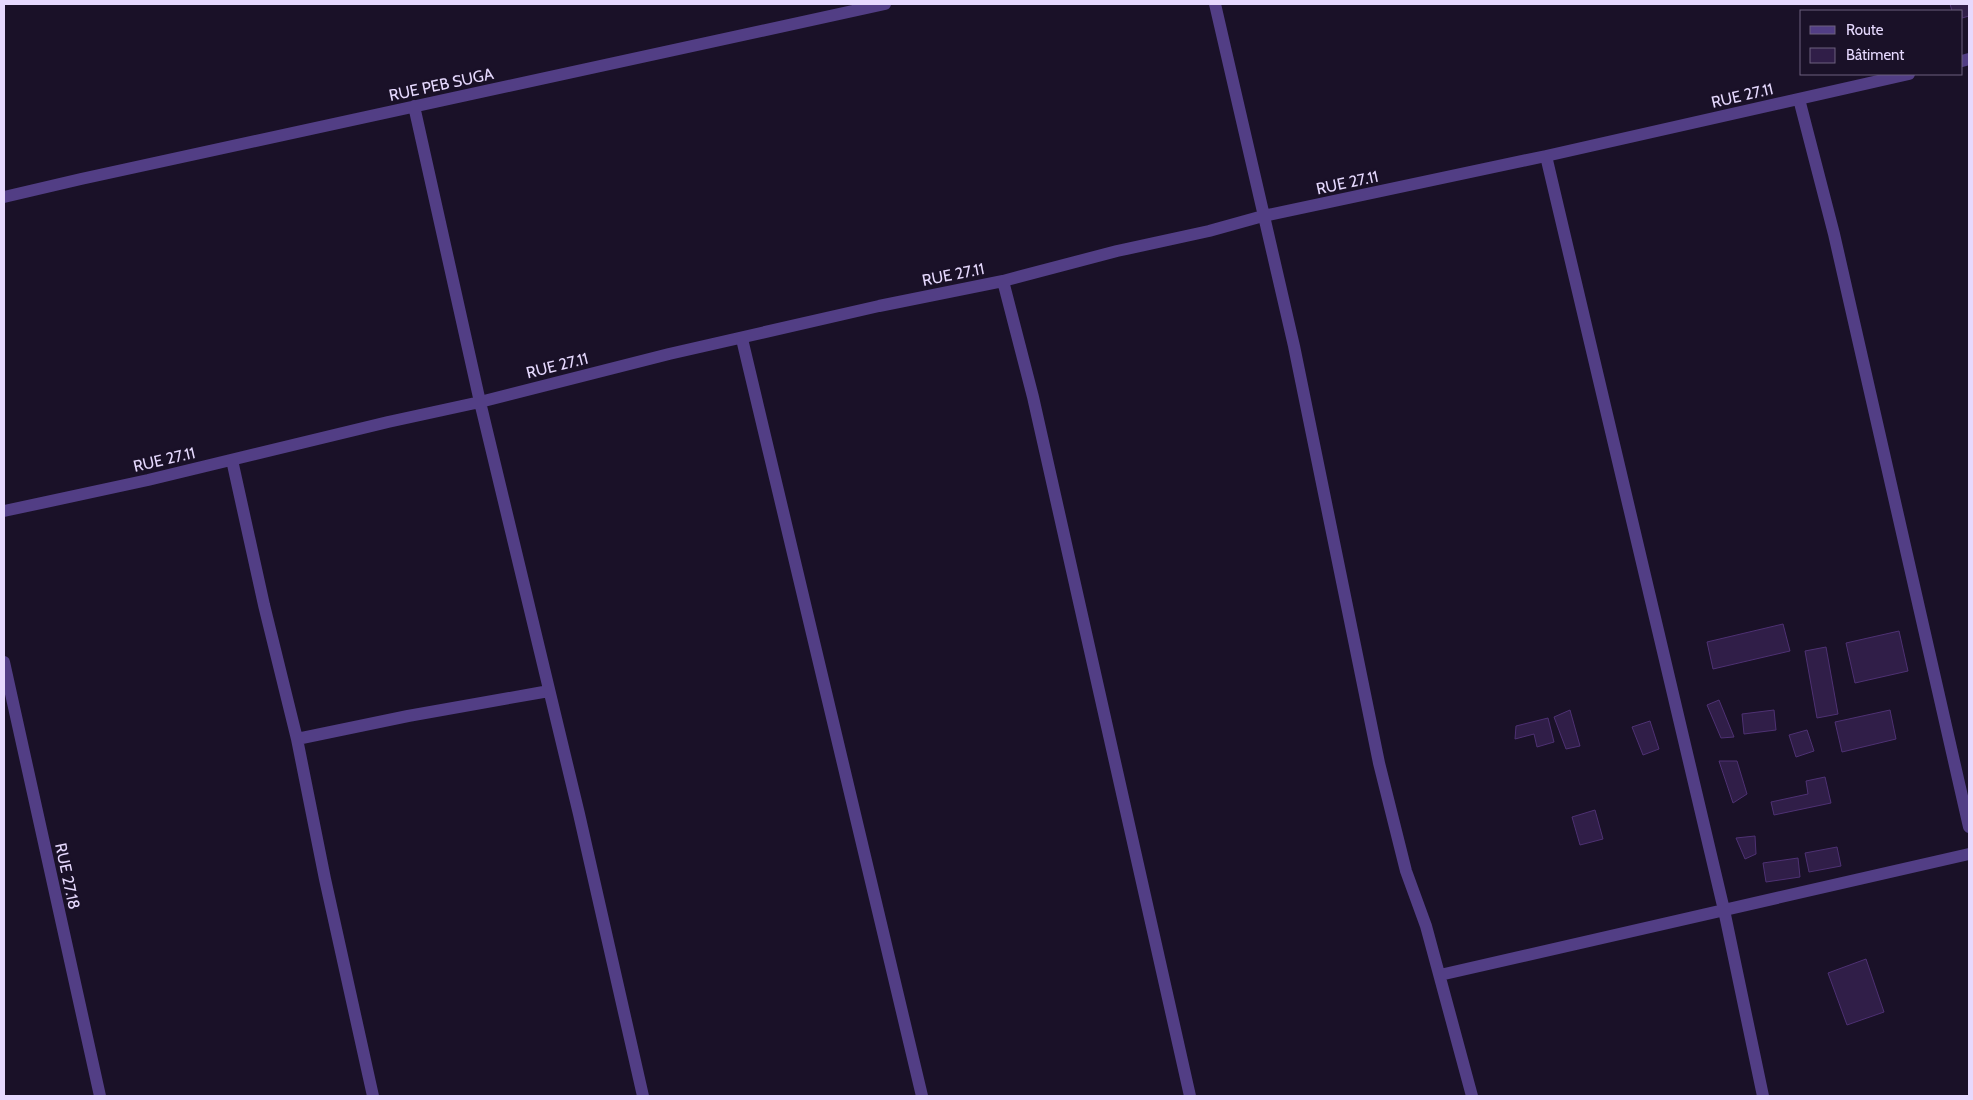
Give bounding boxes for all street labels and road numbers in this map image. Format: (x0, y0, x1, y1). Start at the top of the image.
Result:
street label: RUE PEB SUGA (387, 64, 495, 105)
street label: RUE 27.11 (1709, 79, 1775, 112)
street label: RUE 27.11 (1314, 167, 1380, 198)
street label: RUE 27.11 (920, 259, 986, 290)
street label: RUE 27.11 (524, 349, 590, 382)
street label: RUE 27.11 (131, 443, 197, 476)
street label: RUE 27.18 (51, 841, 84, 911)

